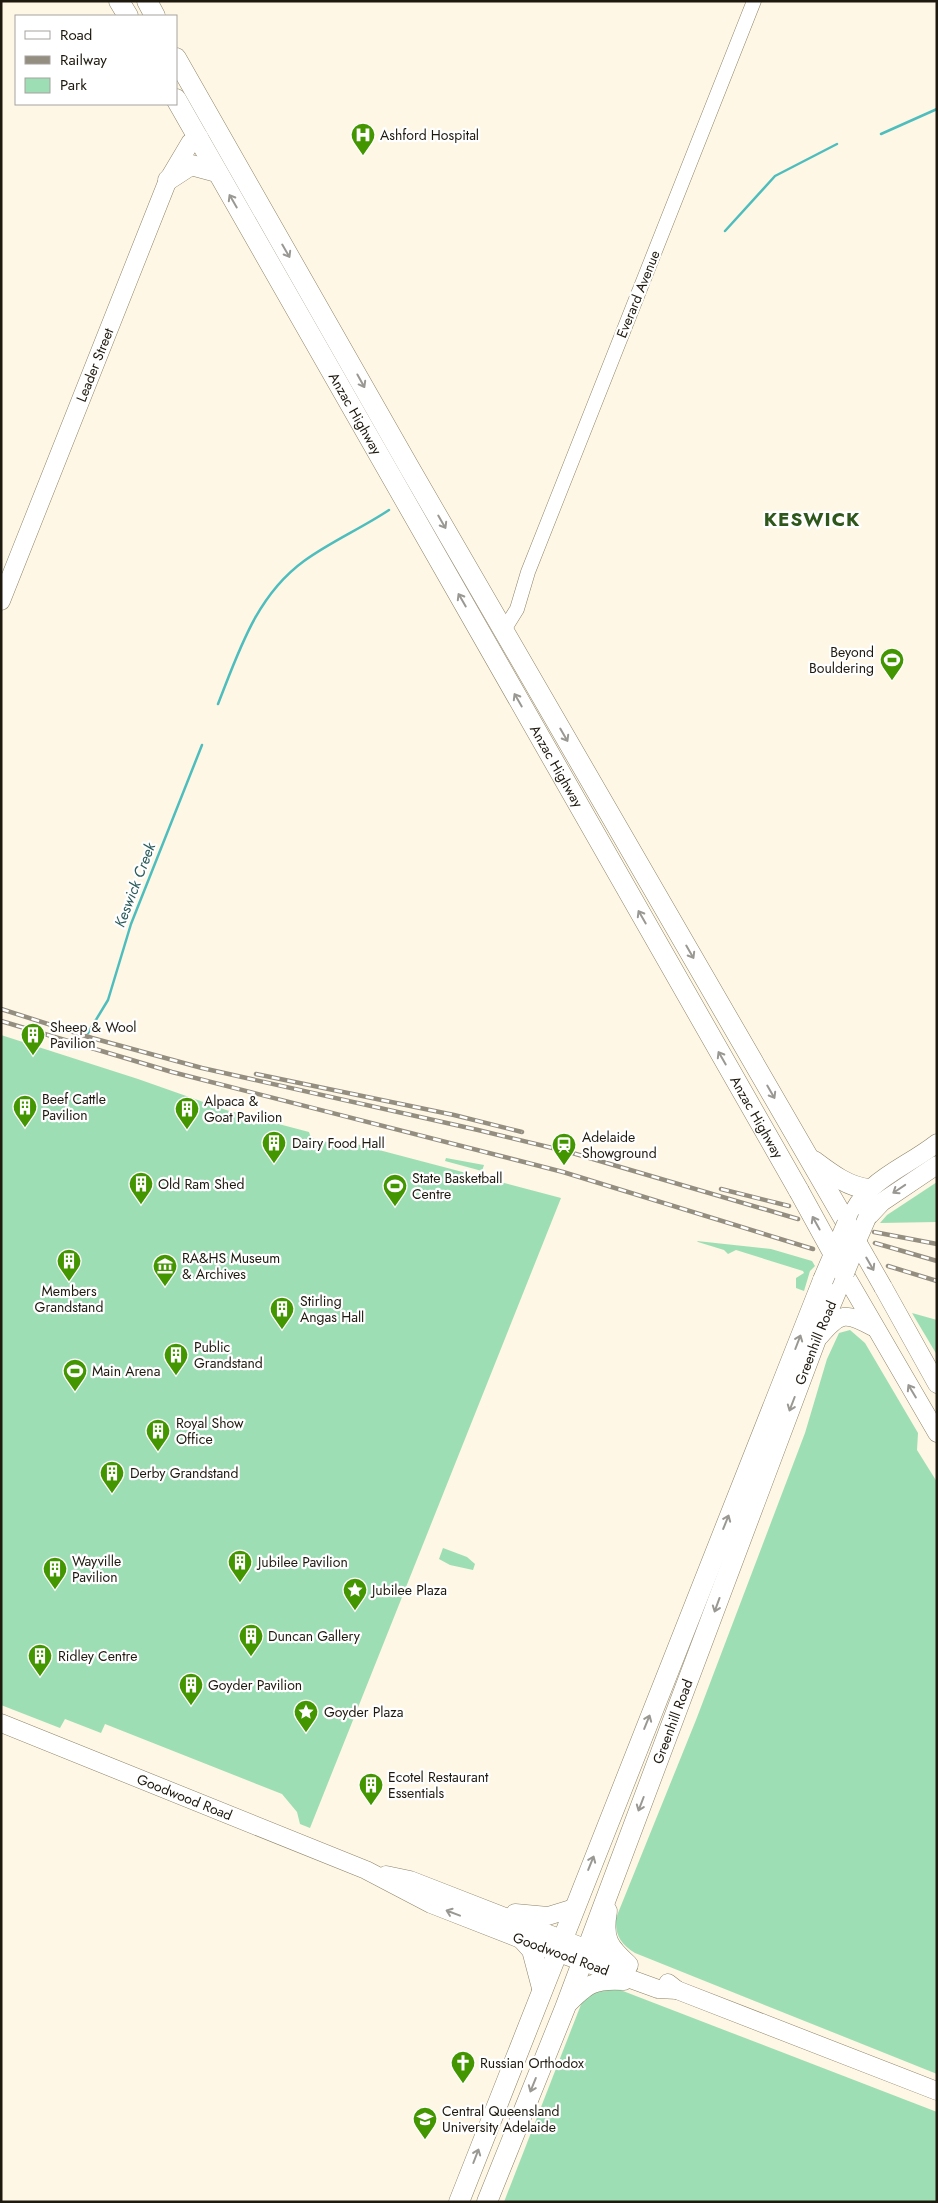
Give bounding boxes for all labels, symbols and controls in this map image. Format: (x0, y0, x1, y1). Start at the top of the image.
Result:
legend (15, 15, 178, 105)
text: Road (60, 24, 92, 46)
text: Railway (60, 49, 107, 71)
text: Park (60, 74, 87, 96)
hospital icon: Ashford Hospital (350, 122, 376, 156)
place label: Ashford Hospital (380, 125, 479, 145)
one-way arrow (228, 194, 238, 208)
one-way arrow (282, 243, 292, 257)
street label: Everard Avenue (611, 247, 665, 341)
street label: Leader Street (71, 324, 119, 405)
street label: Anzac Highway (324, 369, 387, 459)
one-way arrow (357, 373, 366, 388)
district label: KESWICK (764, 506, 860, 533)
one-way arrow (437, 515, 447, 529)
one-way arrow (457, 593, 467, 607)
place label: Beyond Bouldering (809, 642, 874, 678)
sports icon: Beyond Bouldering (879, 647, 905, 681)
one-way arrow (513, 693, 523, 707)
street label: Anzac Highway (525, 721, 588, 812)
one-way arrow (560, 728, 570, 742)
water label: Keswick Creek (109, 839, 161, 930)
one-way arrow (637, 910, 646, 925)
one-way arrow (685, 944, 695, 958)
place label: Sheep & Wool Pavilion (50, 1017, 137, 1053)
building icon: Sheep & Wool Pavilion (20, 1022, 46, 1056)
one-way arrow (717, 1051, 727, 1066)
street label: Anzac Highway (725, 1072, 789, 1163)
one-way arrow (766, 1085, 776, 1100)
place label: Beef Cattle Pavilion (42, 1089, 106, 1125)
place label: Alpaca & Goat Pavilion (204, 1091, 282, 1127)
building icon: Beef Cattle Pavilion (12, 1094, 38, 1128)
building icon: Alpaca & Goat Pavilion (174, 1096, 200, 1130)
place label: Adelaide Showground (582, 1127, 657, 1163)
building icon: Dairy Food Hall (261, 1130, 287, 1164)
station icon: Adelaide Showground (551, 1132, 577, 1166)
place label: Dairy Food Hall (292, 1133, 385, 1153)
place label: State Basketball Centre (412, 1168, 502, 1204)
building icon: Old Ram Shed (128, 1171, 154, 1205)
sports icon: State Basketball Centre (382, 1173, 408, 1207)
place label: Old Ram Shed (158, 1174, 244, 1194)
one-way arrow (893, 1184, 907, 1194)
one-way arrow (811, 1217, 821, 1231)
building icon: Members Grandstand (56, 1248, 82, 1282)
place label: RA&HS Museum & Archives (182, 1248, 280, 1284)
museum icon: RA&HS Museum & Archives (152, 1253, 178, 1287)
one-way arrow (865, 1256, 875, 1271)
place label: Members Grandstand (35, 1281, 103, 1317)
place label: Stirling Angas Hall (300, 1291, 364, 1327)
building icon: Stirling Angas Hall (269, 1296, 295, 1330)
street label: Greenhill Road (790, 1297, 841, 1388)
one-way arrow (793, 1335, 803, 1350)
place label: Public Grandstand (194, 1337, 263, 1373)
building icon: Public Grandstand (163, 1342, 189, 1376)
sports icon: Main Arena (62, 1358, 88, 1392)
place label: Main Arena (92, 1361, 160, 1381)
one-way arrow (907, 1384, 917, 1399)
one-way arrow (787, 1396, 796, 1411)
place label: Royal Show Office (176, 1413, 244, 1449)
building icon: Royal Show Office (145, 1418, 171, 1452)
building icon: Derby Grandstand (99, 1460, 125, 1494)
place label: Derby Grandstand (130, 1463, 238, 1483)
one-way arrow (722, 1515, 732, 1530)
building icon: Jubilee Pavilion (227, 1549, 253, 1583)
place label: Wayville Pavilion (72, 1551, 121, 1587)
place label: Jubilee Pavilion (256, 1552, 348, 1572)
building icon: Wayville Pavilion (42, 1556, 68, 1590)
place icon: Jubilee Plaza (342, 1577, 368, 1611)
place label: Jubilee Plaza (370, 1580, 447, 1600)
one-way arrow (712, 1597, 721, 1612)
building icon: Duncan Gallery (238, 1623, 264, 1657)
place label: Duncan Gallery (268, 1626, 361, 1646)
building icon: Ridley Centre (27, 1643, 53, 1677)
place label: Ridley Centre (58, 1646, 137, 1666)
building icon: Goyder Pavilion (178, 1672, 204, 1706)
place label: Goyder Pavilion (208, 1675, 302, 1695)
street label: Greenhill Road (647, 1676, 698, 1767)
place icon: Goyder Plaza (293, 1699, 319, 1733)
place label: Goyder Plaza (324, 1702, 403, 1722)
one-way arrow (643, 1715, 652, 1730)
place label: Ecotel Restaurant Essentials (388, 1767, 489, 1803)
street label: Goodwood Road (134, 1769, 235, 1825)
building icon: Ecotel Restaurant Essentials (358, 1772, 384, 1806)
one-way arrow (636, 1797, 645, 1812)
one-way arrow (587, 1856, 597, 1871)
one-way arrow (446, 1907, 461, 1916)
street label: Goodwood Road (510, 1927, 612, 1980)
church icon: Russian Orthodox (450, 2050, 476, 2084)
place label: Russian Orthodox (480, 2053, 584, 2073)
one-way arrow (528, 2077, 538, 2092)
place label: Central Queensland University Adelaide (442, 2101, 560, 2137)
school or university icon: Central Queensland University Adelaide (412, 2106, 438, 2140)
one-way arrow (472, 2149, 481, 2164)

